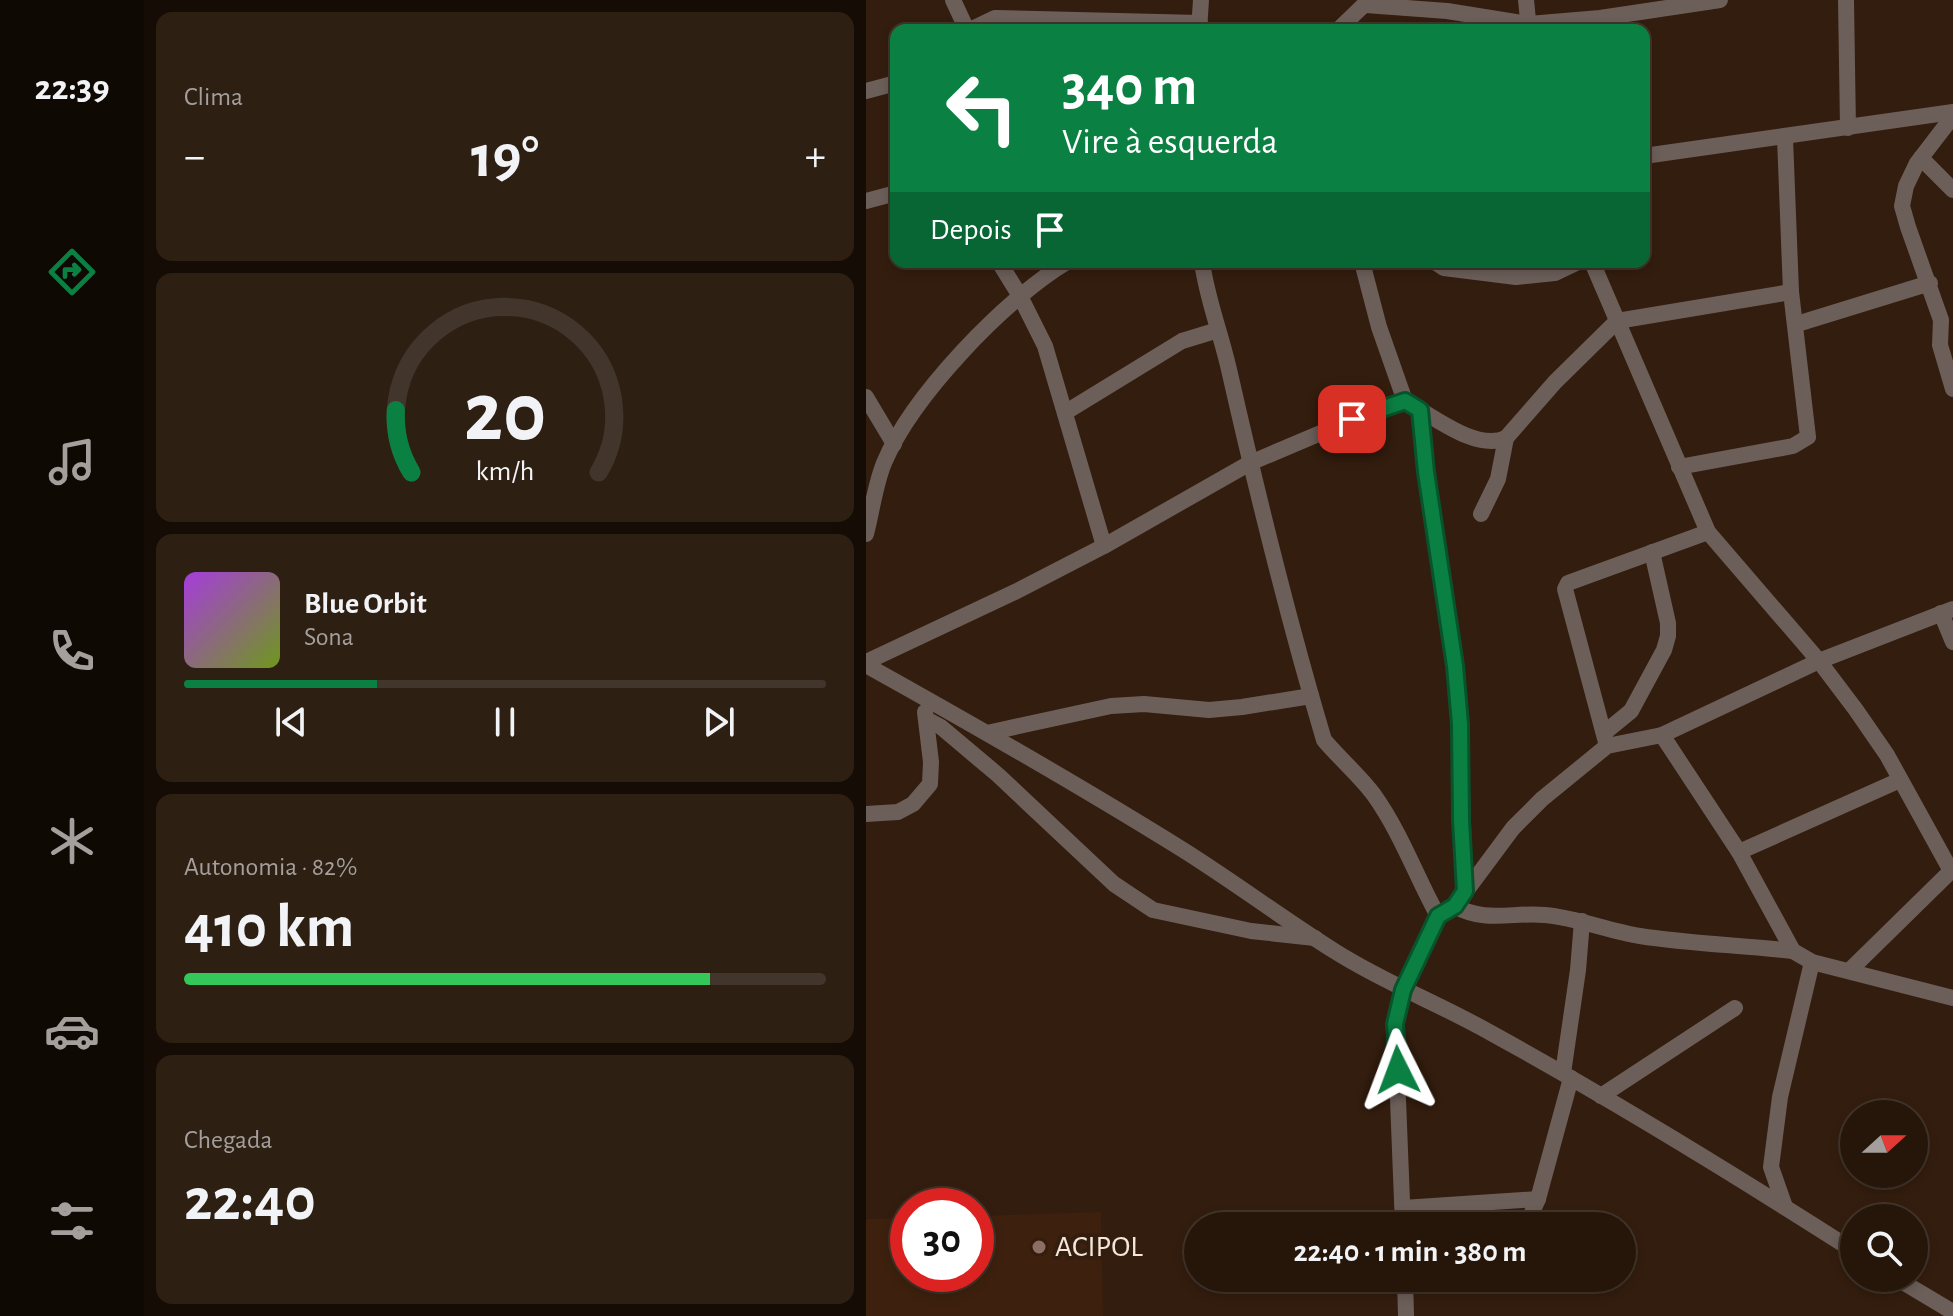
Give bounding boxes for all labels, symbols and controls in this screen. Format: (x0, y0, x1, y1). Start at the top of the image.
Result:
icon: left (930, 56, 1034, 160)
text: 340 m (1062, 59, 1197, 115)
text: 22:39 (34, 70, 110, 106)
text: Clima (184, 84, 243, 110)
text: Vire à esquerda (1062, 124, 1278, 160)
text: 19° (471, 128, 539, 188)
text: − (184, 135, 205, 179)
text: + (805, 135, 826, 179)
icon: arrive (1028, 208, 1072, 252)
text: Depois (930, 215, 1012, 245)
icon: directions (44, 244, 100, 300)
text: 20 (464, 372, 546, 456)
pin (1318, 385, 1386, 453)
icon: arrive (1330, 397, 1374, 441)
icon: music (44, 434, 100, 490)
text: km/h (476, 457, 534, 486)
text: Blue Orbit (304, 589, 427, 619)
icon: phone (44, 623, 100, 679)
text: Sona (304, 624, 354, 650)
icon: previous (269, 700, 313, 744)
icon: pause (483, 700, 527, 744)
icon: next (697, 700, 741, 744)
icon: climate (44, 813, 100, 869)
text: Autonomia · 82% (184, 854, 357, 880)
text: 410 km (184, 898, 354, 958)
icon: car (44, 1003, 100, 1059)
position arrow (1356, 1028, 1440, 1112)
north arrow (1840, 1100, 1928, 1188)
map controls (1840, 1100, 1928, 1292)
text: Chegada (184, 1127, 273, 1153)
text: 22:40 (184, 1171, 316, 1231)
speed limit sign: 30 (890, 1188, 994, 1292)
icon: filters (44, 1193, 100, 1249)
button: search (1840, 1204, 1928, 1292)
place label: ACIPOL (1055, 1232, 1143, 1262)
text: 22:40 · 1 min · 380 m (1293, 1237, 1527, 1267)
marker: ACIPOL (1030, 1238, 1048, 1256)

